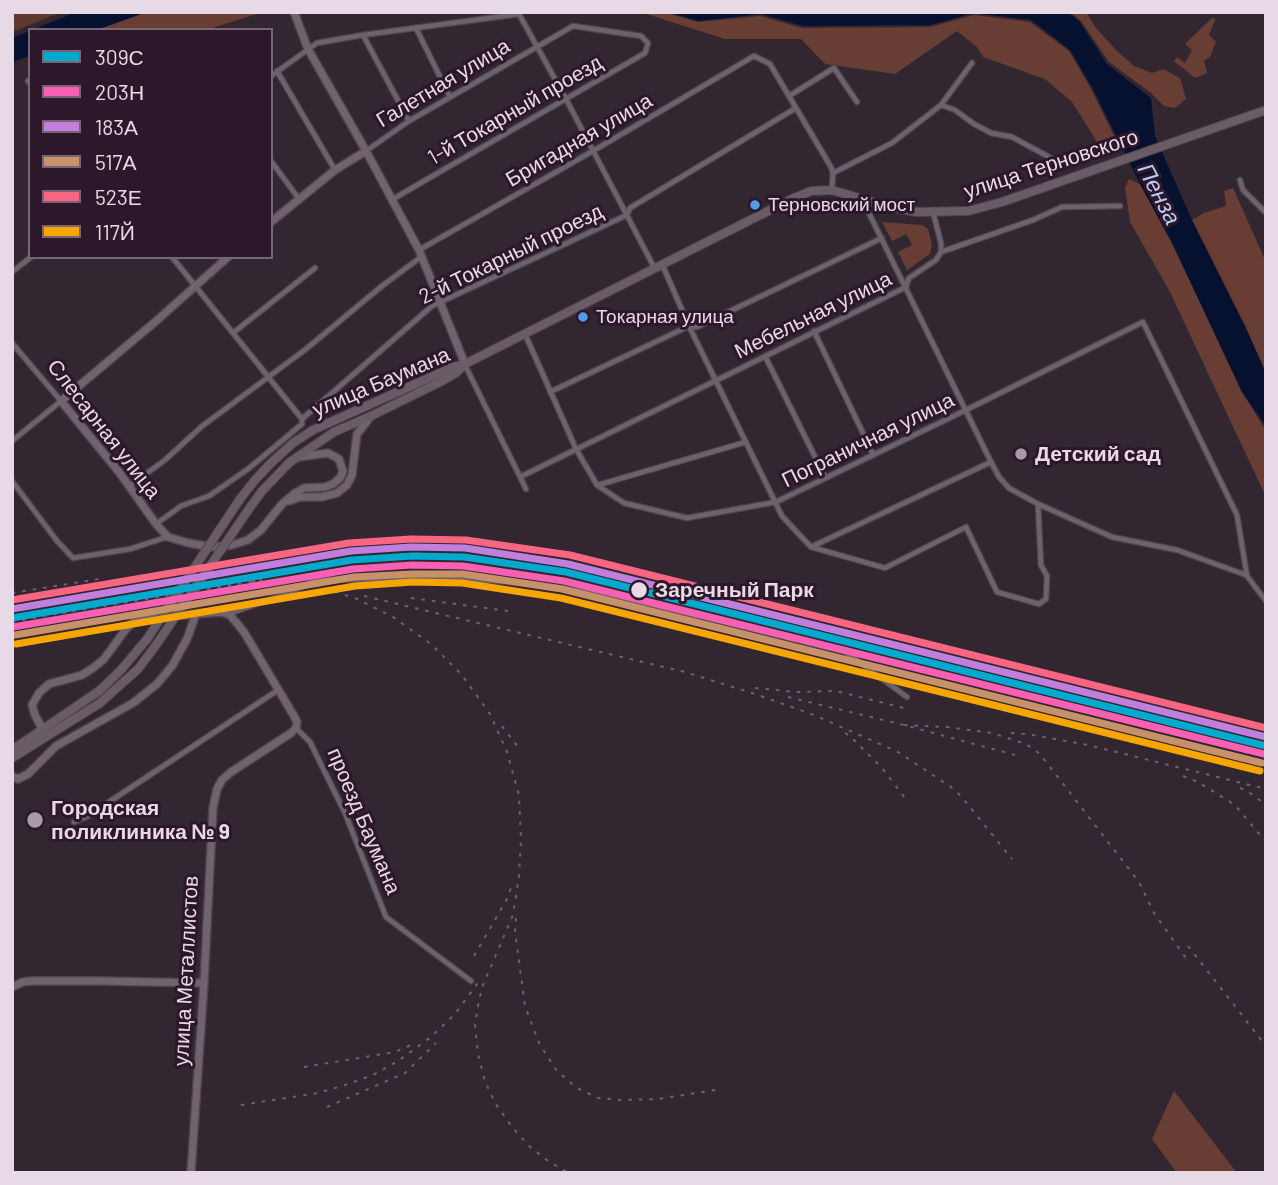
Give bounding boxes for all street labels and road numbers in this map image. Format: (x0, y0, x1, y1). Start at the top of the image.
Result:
street label: Галетная улица (372, 33, 514, 133)
street label: 1-й Токарный проезд (423, 50, 607, 170)
street label: Бригадная улица (501, 88, 657, 192)
street label: улица Терновского (961, 124, 1141, 204)
street label: 2-й Токарный проезд (415, 199, 607, 309)
street label: Мебельная улица (730, 266, 896, 364)
street label: улица Баумана (309, 342, 453, 422)
street label: Слесарная улица (42, 354, 166, 504)
street label: Пограничная улица (778, 387, 958, 493)
street label: проезд Баумана (322, 744, 406, 898)
street label: улица Металлистов (168, 875, 204, 1067)

